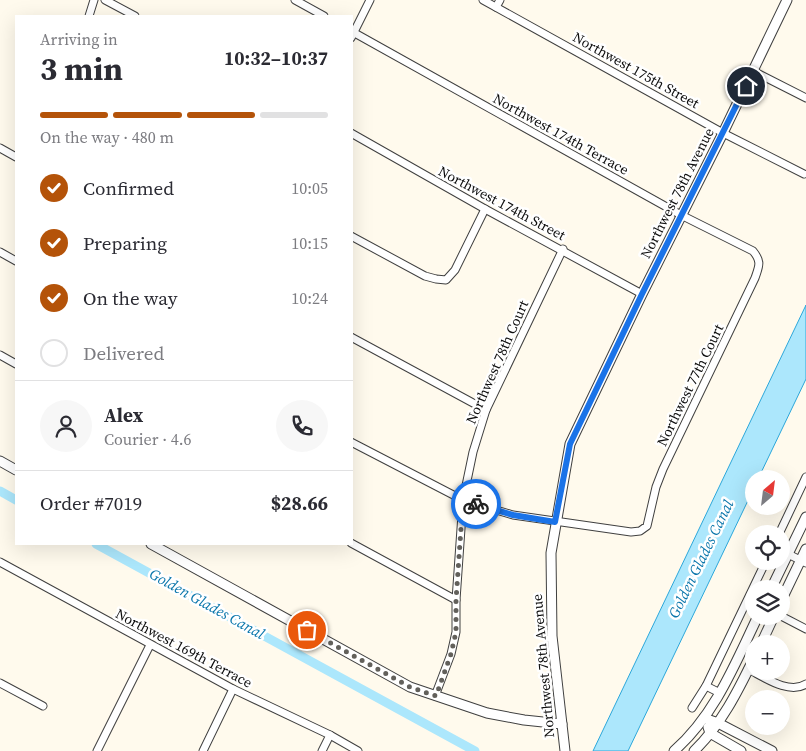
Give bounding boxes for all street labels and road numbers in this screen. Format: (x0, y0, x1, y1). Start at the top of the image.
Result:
street label: Northwest 175th Street (569, 27, 703, 113)
street label: Northwest 174th Terrace (490, 88, 632, 180)
street label: Northwest 78th Avenue (635, 124, 719, 262)
street label: Northwest 174th Street (435, 161, 570, 245)
street label: Northwest 78th Court (461, 297, 533, 427)
street label: Northwest 77th Court (652, 320, 728, 449)
street label: Northwest 78th Avenue (527, 593, 559, 739)
street label: Northwest 169th Terrace (112, 603, 256, 693)

